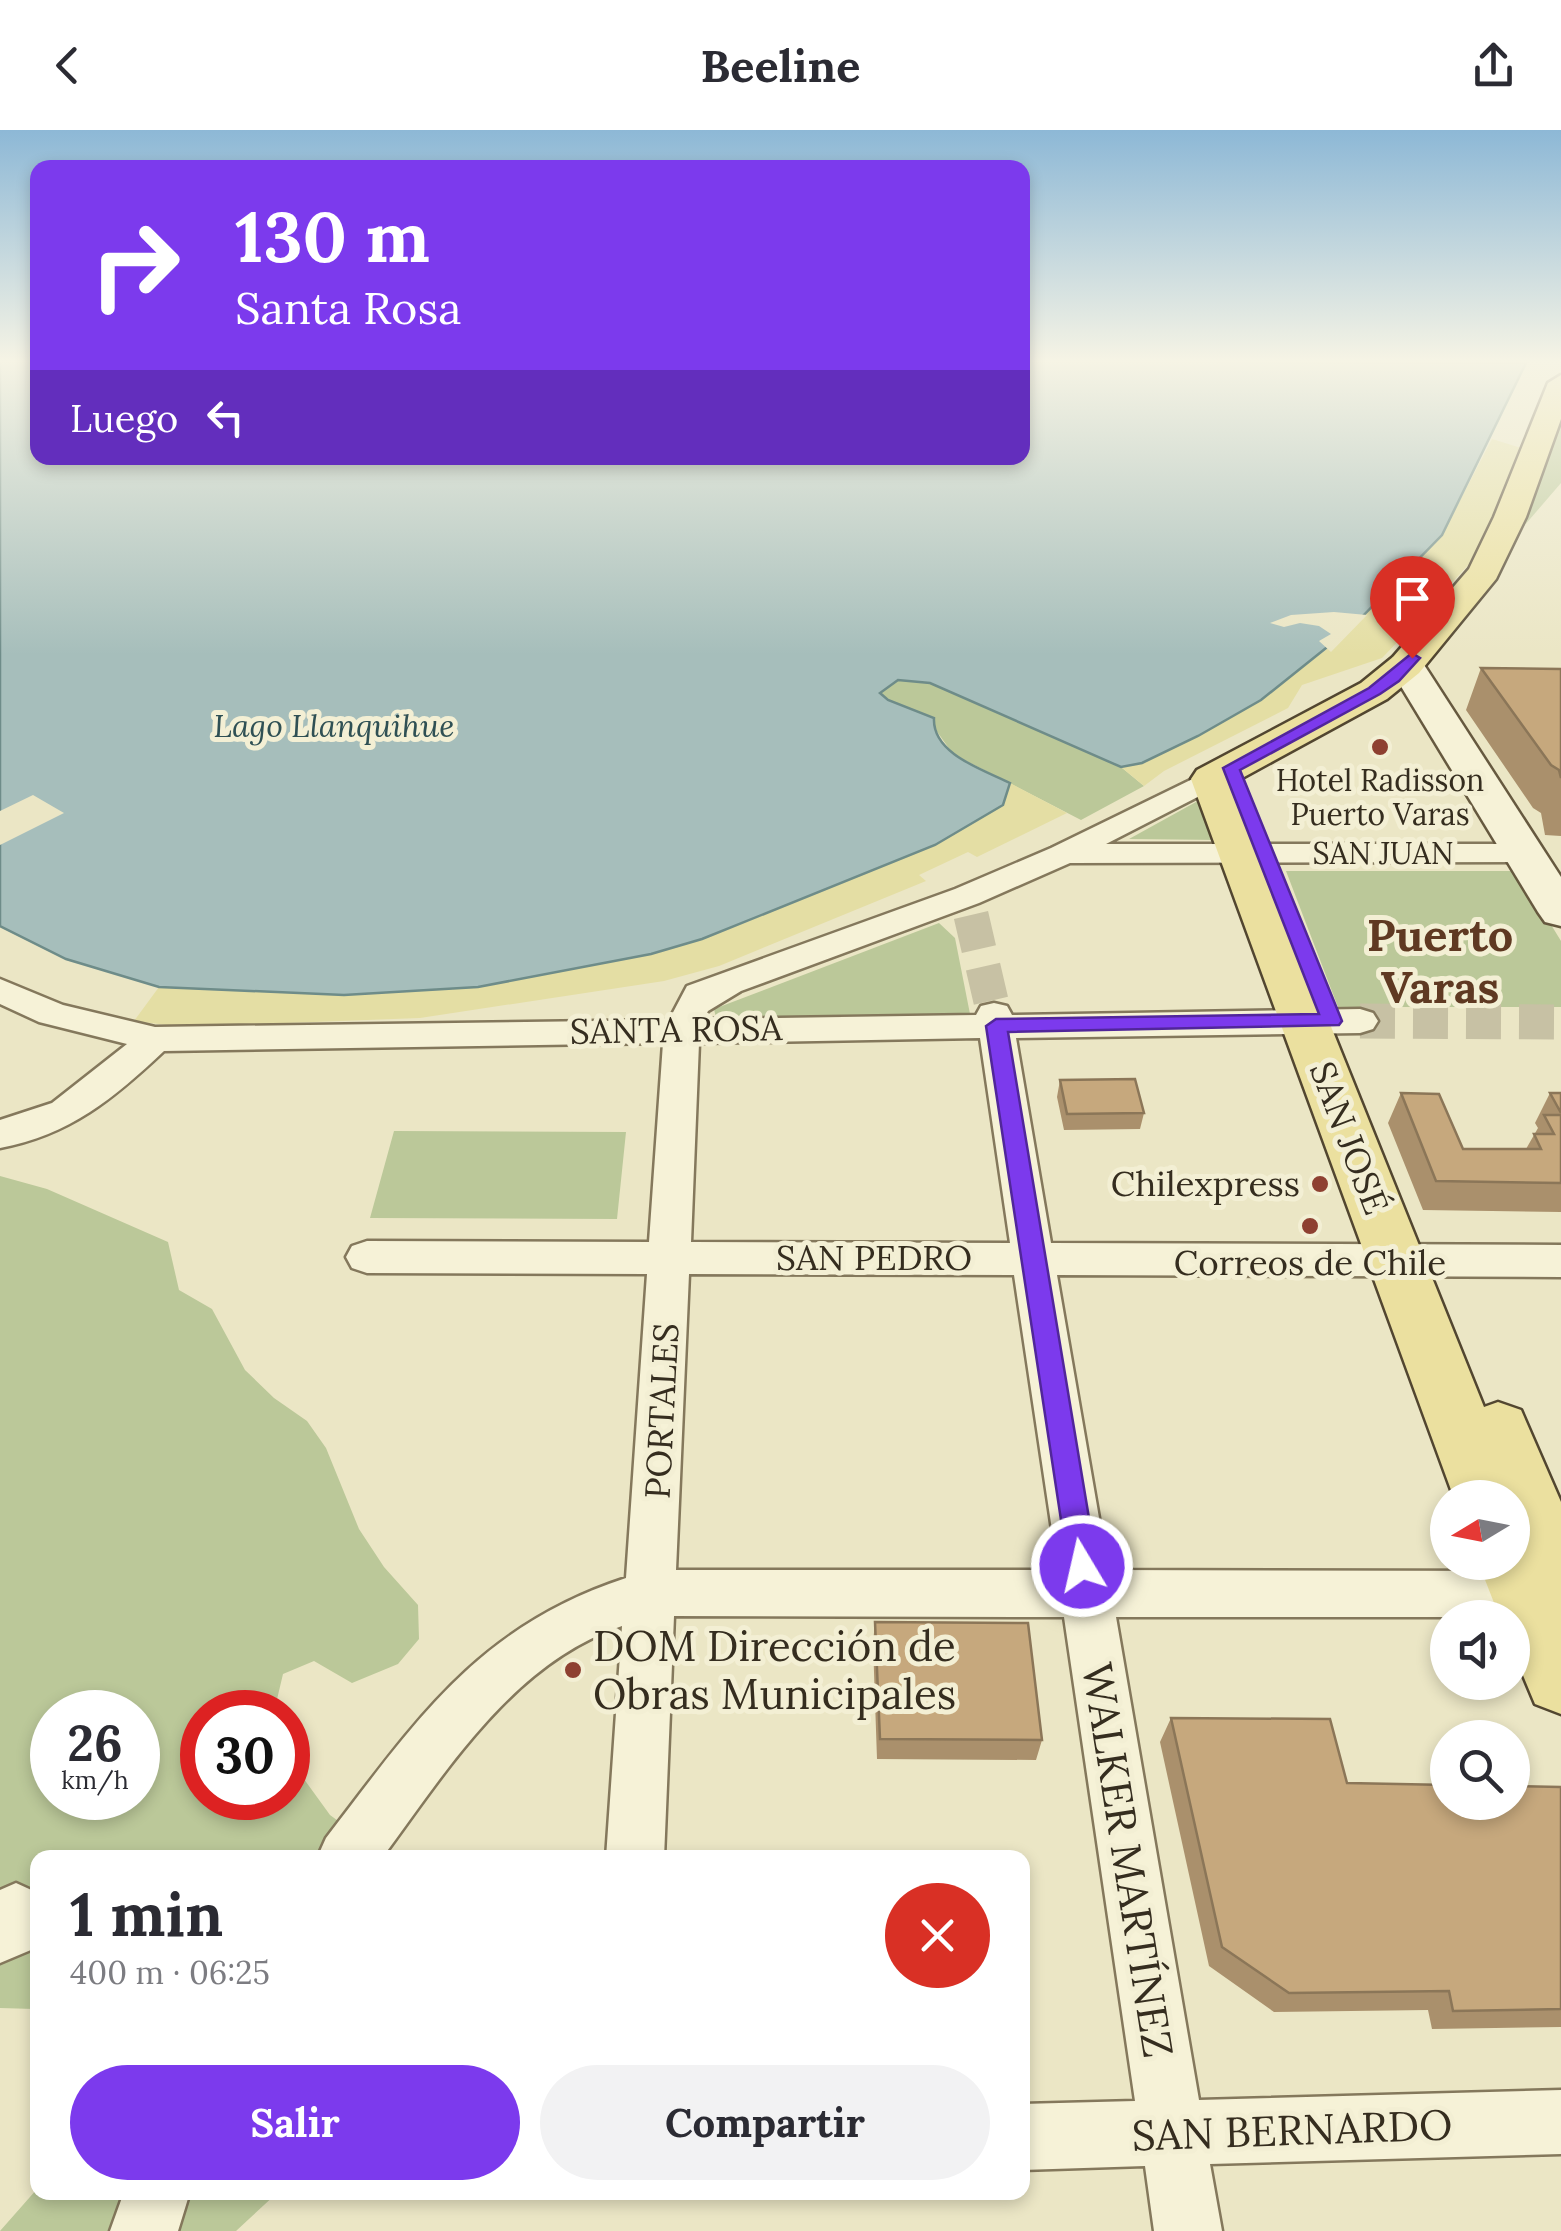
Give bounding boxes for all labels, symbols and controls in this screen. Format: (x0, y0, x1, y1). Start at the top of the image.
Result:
text: Beeline (701, 37, 860, 94)
icon: back (40, 38, 95, 93)
icon: share (1466, 38, 1521, 93)
text: 130 m (235, 192, 430, 281)
icon: right (70, 200, 200, 330)
text: Santa Rosa (235, 279, 461, 336)
icon: left (198, 390, 253, 445)
text: Luego (70, 394, 178, 442)
pin (1370, 556, 1455, 659)
icon: arrive (1385, 571, 1440, 626)
water label: Lago Llanquihue (214, 705, 454, 746)
marker: Hotel Radisson Puerto Varas (1369, 736, 1391, 758)
place label: Hotel Radisson Puerto Varas (1276, 761, 1484, 833)
street label: SAN JUAN (1312, 834, 1454, 872)
district label: Puerto Varas (1367, 906, 1513, 1015)
street label: SANTA ROSA (569, 1005, 784, 1054)
street label: SAN JOSÉ (1300, 1055, 1399, 1221)
place label: Chilexpress (1111, 1161, 1300, 1206)
marker: Chilexpress (1309, 1173, 1331, 1195)
marker: Correos de Chile (1299, 1215, 1321, 1237)
street label: SAN PEDRO (776, 1235, 972, 1280)
place label: Correos de Chile (1174, 1240, 1446, 1285)
street label: PORTALES (634, 1322, 689, 1500)
north arrow (1430, 1480, 1530, 1580)
map controls (1430, 1480, 1530, 1820)
position arrow (1030, 1514, 1134, 1618)
button: sound (1430, 1600, 1530, 1700)
place label: DOM Dirección de Obras Municipales (593, 1619, 956, 1721)
marker: DOM Dirección de Obras Municipales (562, 1659, 584, 1681)
street label: WALKER MARTÍNEZ (1070, 1659, 1186, 2061)
speed limit sign: 30 (180, 1690, 310, 1820)
text: 26 (67, 1711, 123, 1775)
button: search (1430, 1720, 1530, 1820)
text: km/h (61, 1764, 129, 1796)
text: 1 min (70, 1876, 223, 1952)
button: close (885, 1883, 990, 1988)
text: 400 m · 06:25 (70, 1952, 270, 1993)
button: Salir (70, 2065, 520, 2180)
button: Compartir (540, 2065, 990, 2180)
street label: SAN BERNARDO (1131, 2097, 1453, 2163)

